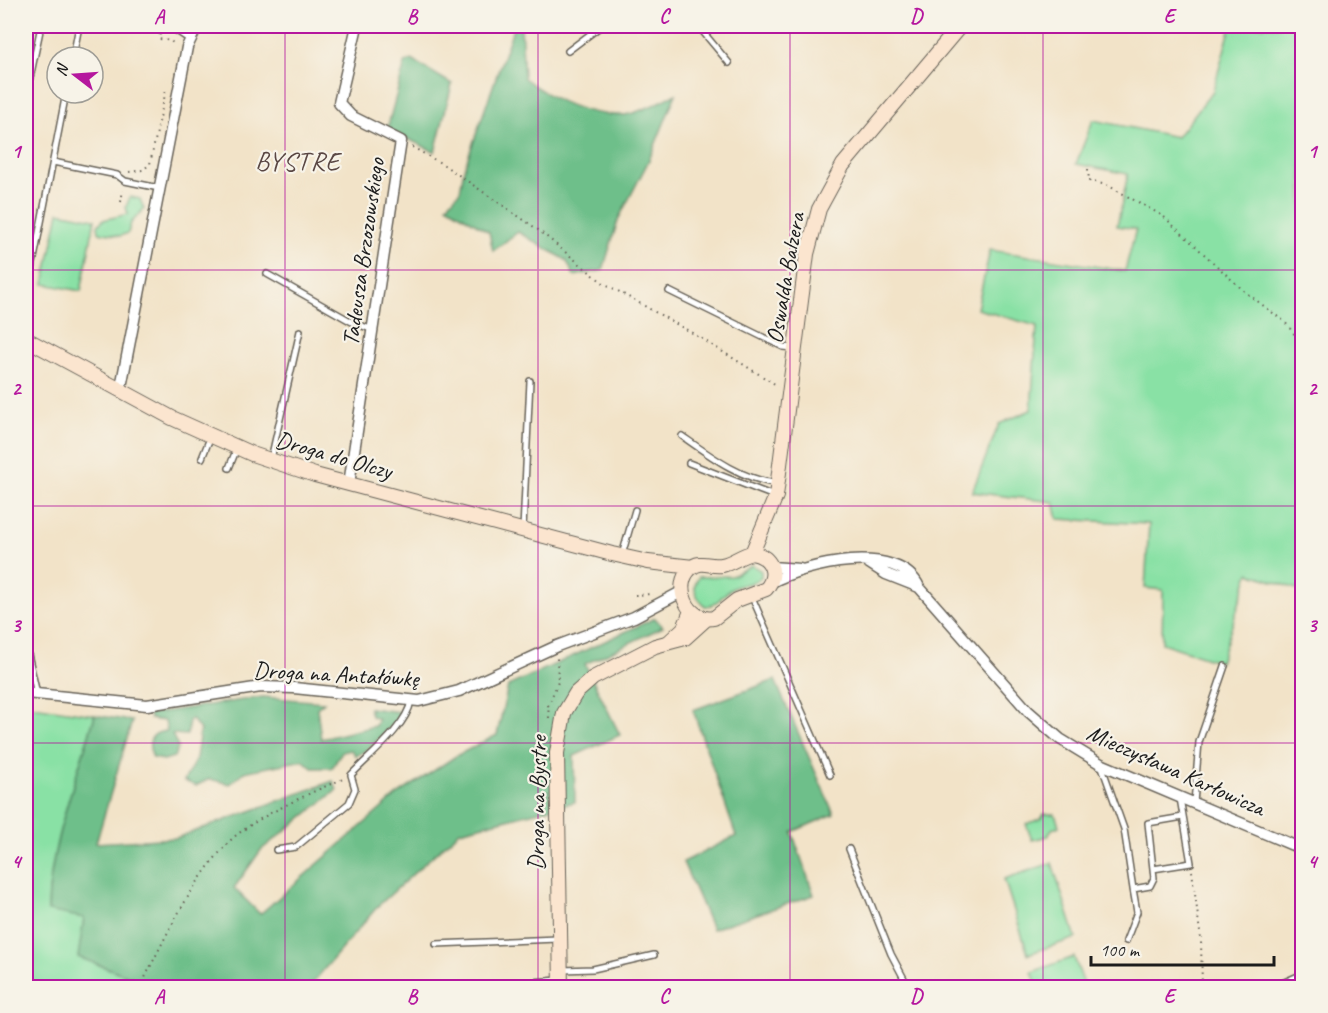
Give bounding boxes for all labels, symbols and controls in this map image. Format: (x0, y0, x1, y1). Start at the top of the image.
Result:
text: A (154, 4, 166, 29)
text: B (407, 4, 419, 29)
text: C (659, 4, 671, 29)
text: D (910, 4, 924, 29)
text: E (1164, 4, 1178, 29)
north arrow (45, 45, 105, 105)
text: N (51, 60, 74, 79)
text: 1 (12, 139, 23, 164)
text: 1 (1308, 139, 1319, 164)
district label: BYSTRE (255, 145, 342, 178)
street label: Tadeusza Brzozowskiego (335, 155, 391, 348)
street label: Oswalda Balzera (759, 209, 811, 346)
text: 2 (12, 376, 23, 401)
text: 2 (1308, 376, 1319, 401)
street label: Droga do Olczy (272, 424, 397, 486)
text: 3 (12, 613, 23, 638)
text: 3 (1308, 613, 1319, 638)
street label: Droga na Antałówkę (253, 655, 422, 693)
street label: Mieczysława Karłowicza (1082, 717, 1272, 824)
street label: Droga na Bystre (521, 733, 553, 871)
text: 4 (12, 849, 24, 874)
text: 4 (1308, 849, 1320, 874)
scale bar (1091, 929, 1274, 967)
text: 100 m (1100, 939, 1141, 961)
text: A (154, 984, 166, 1009)
text: B (407, 984, 419, 1009)
text: C (659, 984, 671, 1009)
text: D (910, 984, 924, 1009)
text: E (1164, 984, 1178, 1009)

